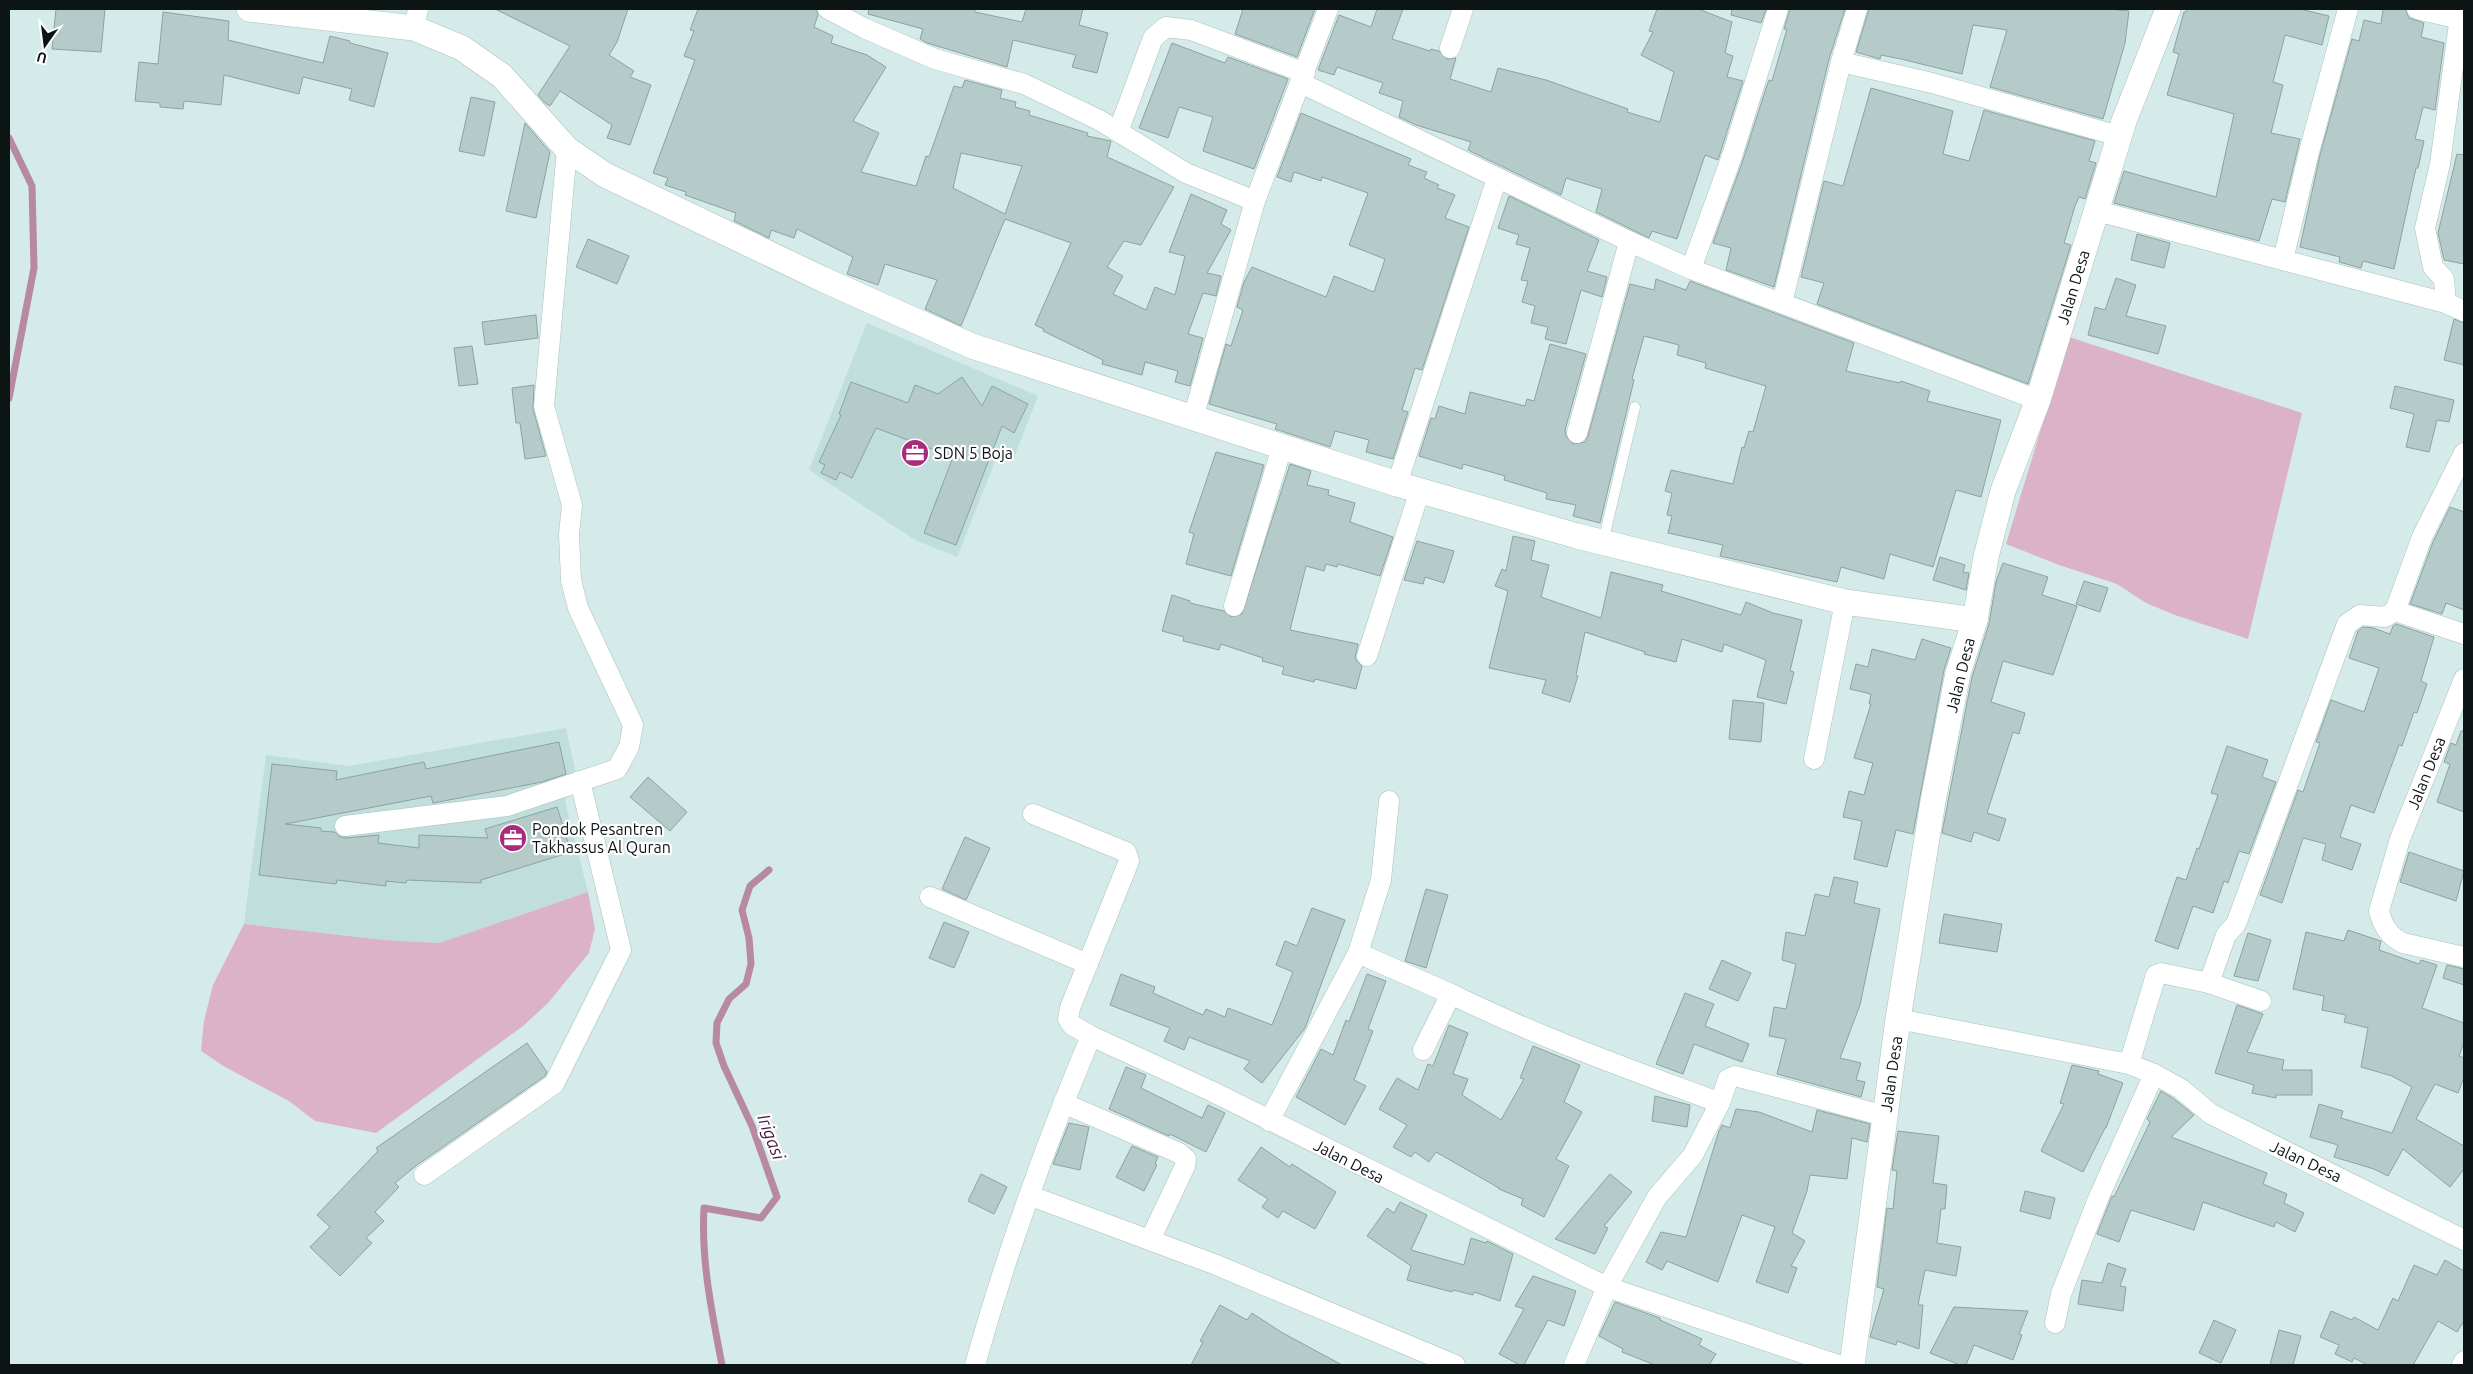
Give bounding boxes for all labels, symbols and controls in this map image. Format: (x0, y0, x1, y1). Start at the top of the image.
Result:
north arrow (20, 20, 70, 70)
text: U (35, 49, 49, 67)
street label: Jalan Desa (2053, 248, 2093, 326)
office icon: SDN 5 Boja (900, 438, 930, 468)
place label: SDN 5 Boja (934, 444, 1013, 462)
street label: Jalan Desa (1942, 636, 1978, 714)
street label: Jalan Desa (2403, 734, 2449, 812)
place label: Pondok Pesantren Takhassus Al Quran (532, 820, 671, 856)
office icon: Pondok Pesantren Takhassus Al Quran (498, 823, 528, 853)
street label: Jalan Desa (1877, 1035, 1905, 1113)
water label: Irigasi (754, 1111, 790, 1163)
street label: Jalan Desa (1311, 1136, 1387, 1186)
street label: Jalan Desa (2267, 1137, 2345, 1185)

